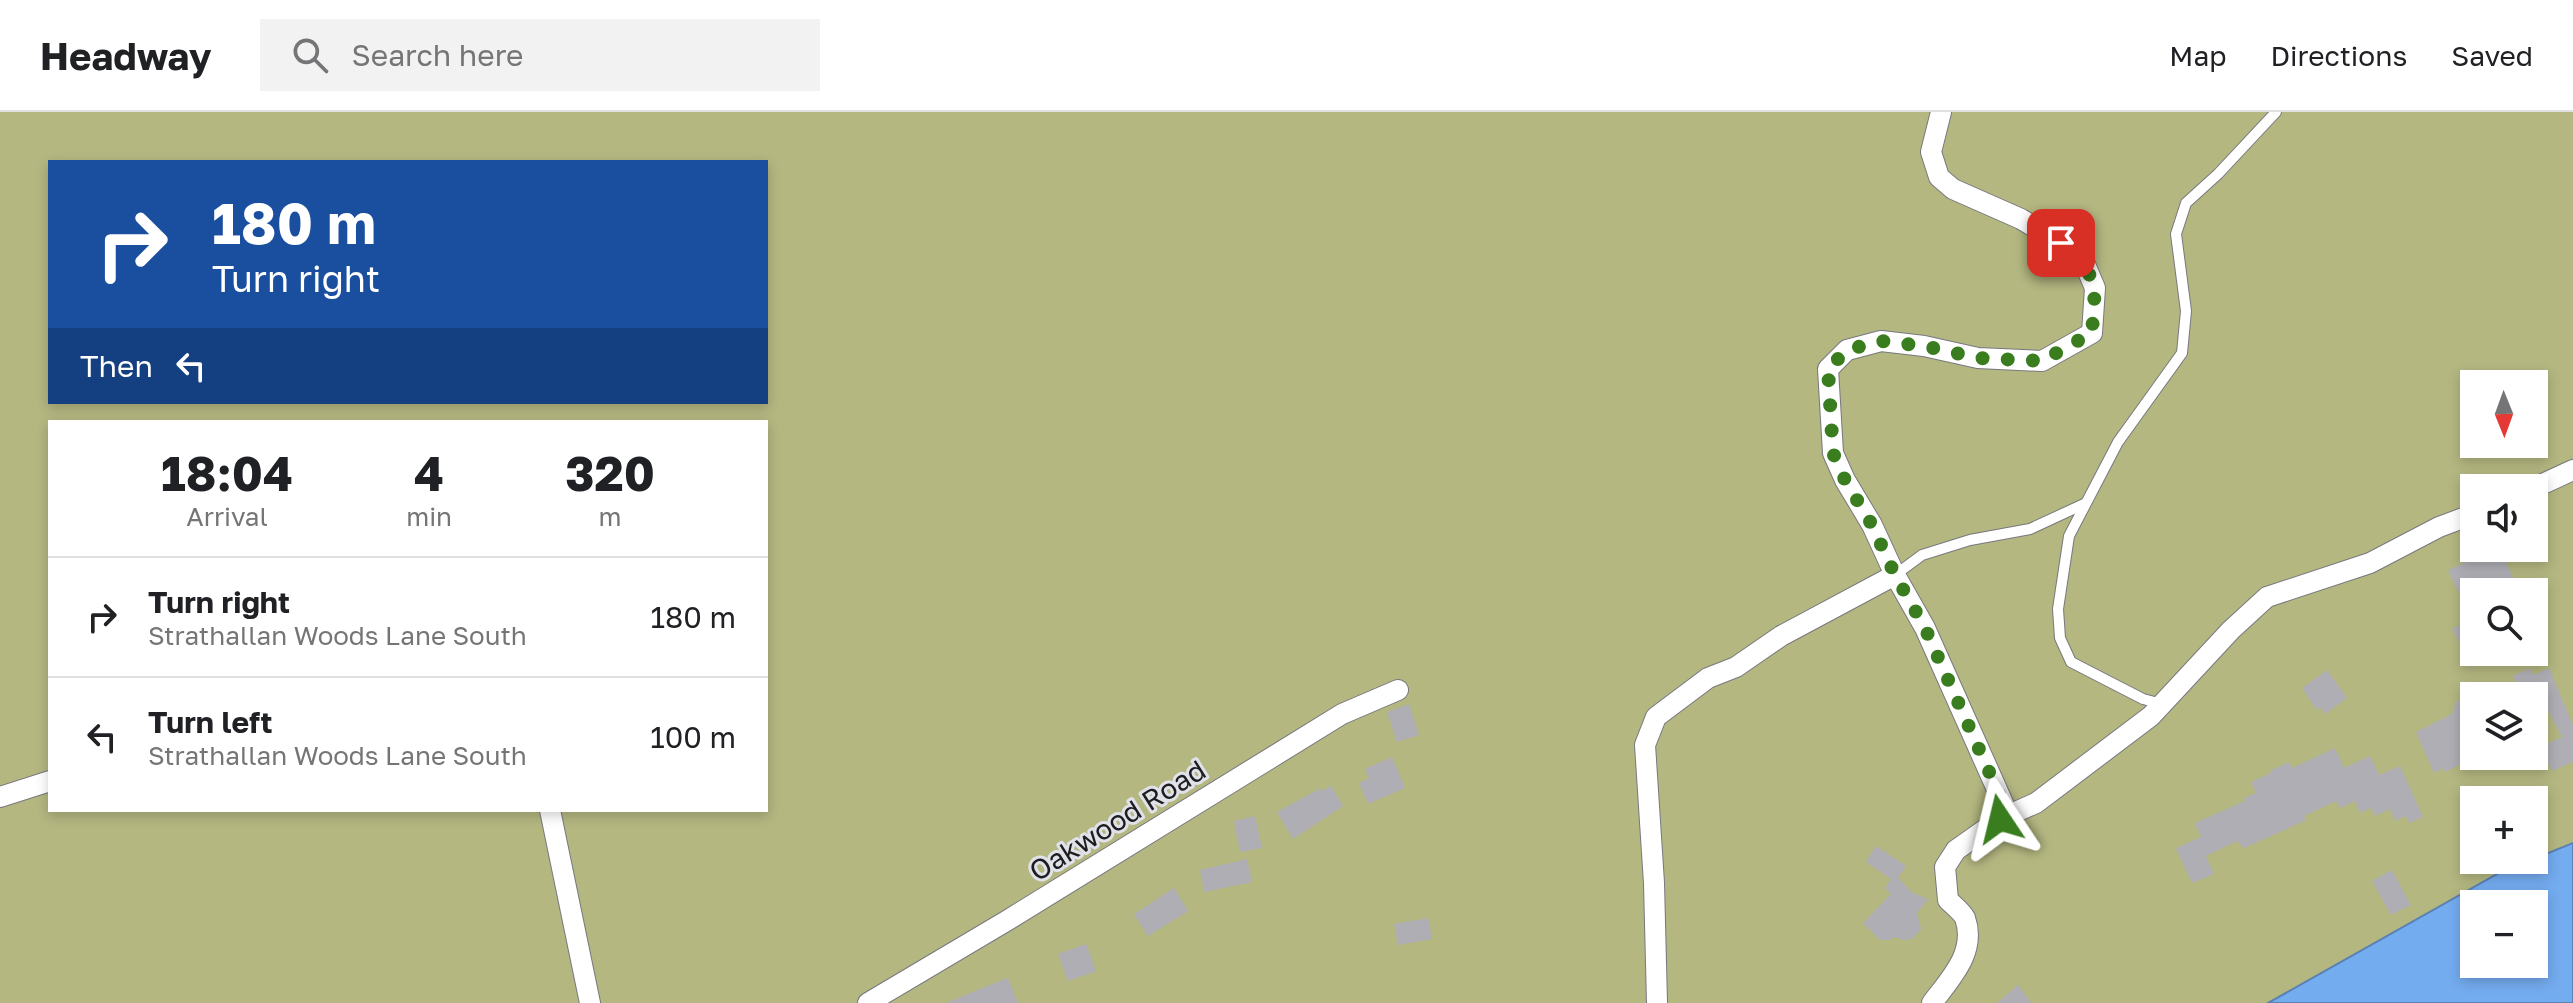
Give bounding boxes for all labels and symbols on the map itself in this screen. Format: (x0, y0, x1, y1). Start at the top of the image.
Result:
pin (2027, 209, 2095, 277)
north arrow (2460, 370, 2548, 458)
street label: Oakwood Road (1023, 753, 1211, 887)
position arrow (1958, 777, 2042, 861)

